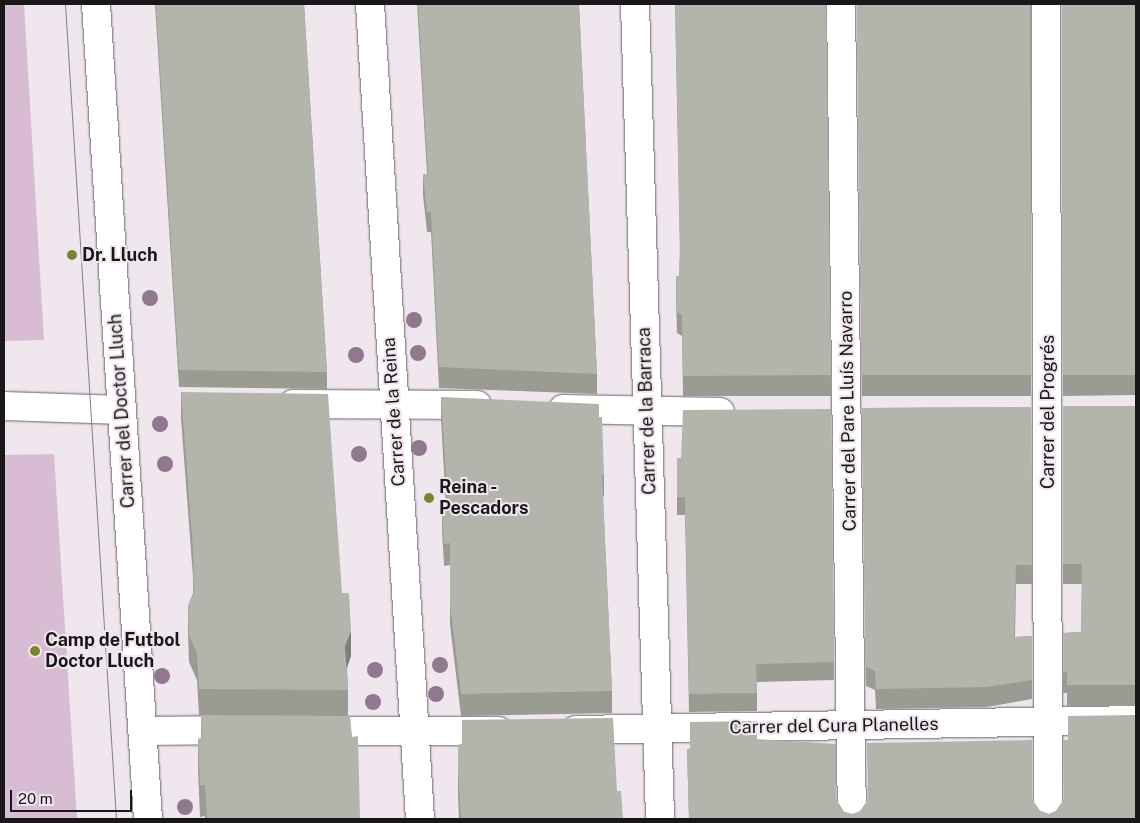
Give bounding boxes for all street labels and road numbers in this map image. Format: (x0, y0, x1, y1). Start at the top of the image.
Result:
street label: Carrer del Pare Lluís Navarro (835, 290, 861, 532)
street label: Carrer del Doctor Lluch (104, 313, 140, 509)
street label: Carrer de la Barraca (633, 327, 661, 495)
street label: Carrer del Progrés (1037, 335, 1059, 489)
street label: Carrer de la Reina (378, 337, 410, 487)
street label: Carrer del Cura Planelles (729, 713, 939, 739)

